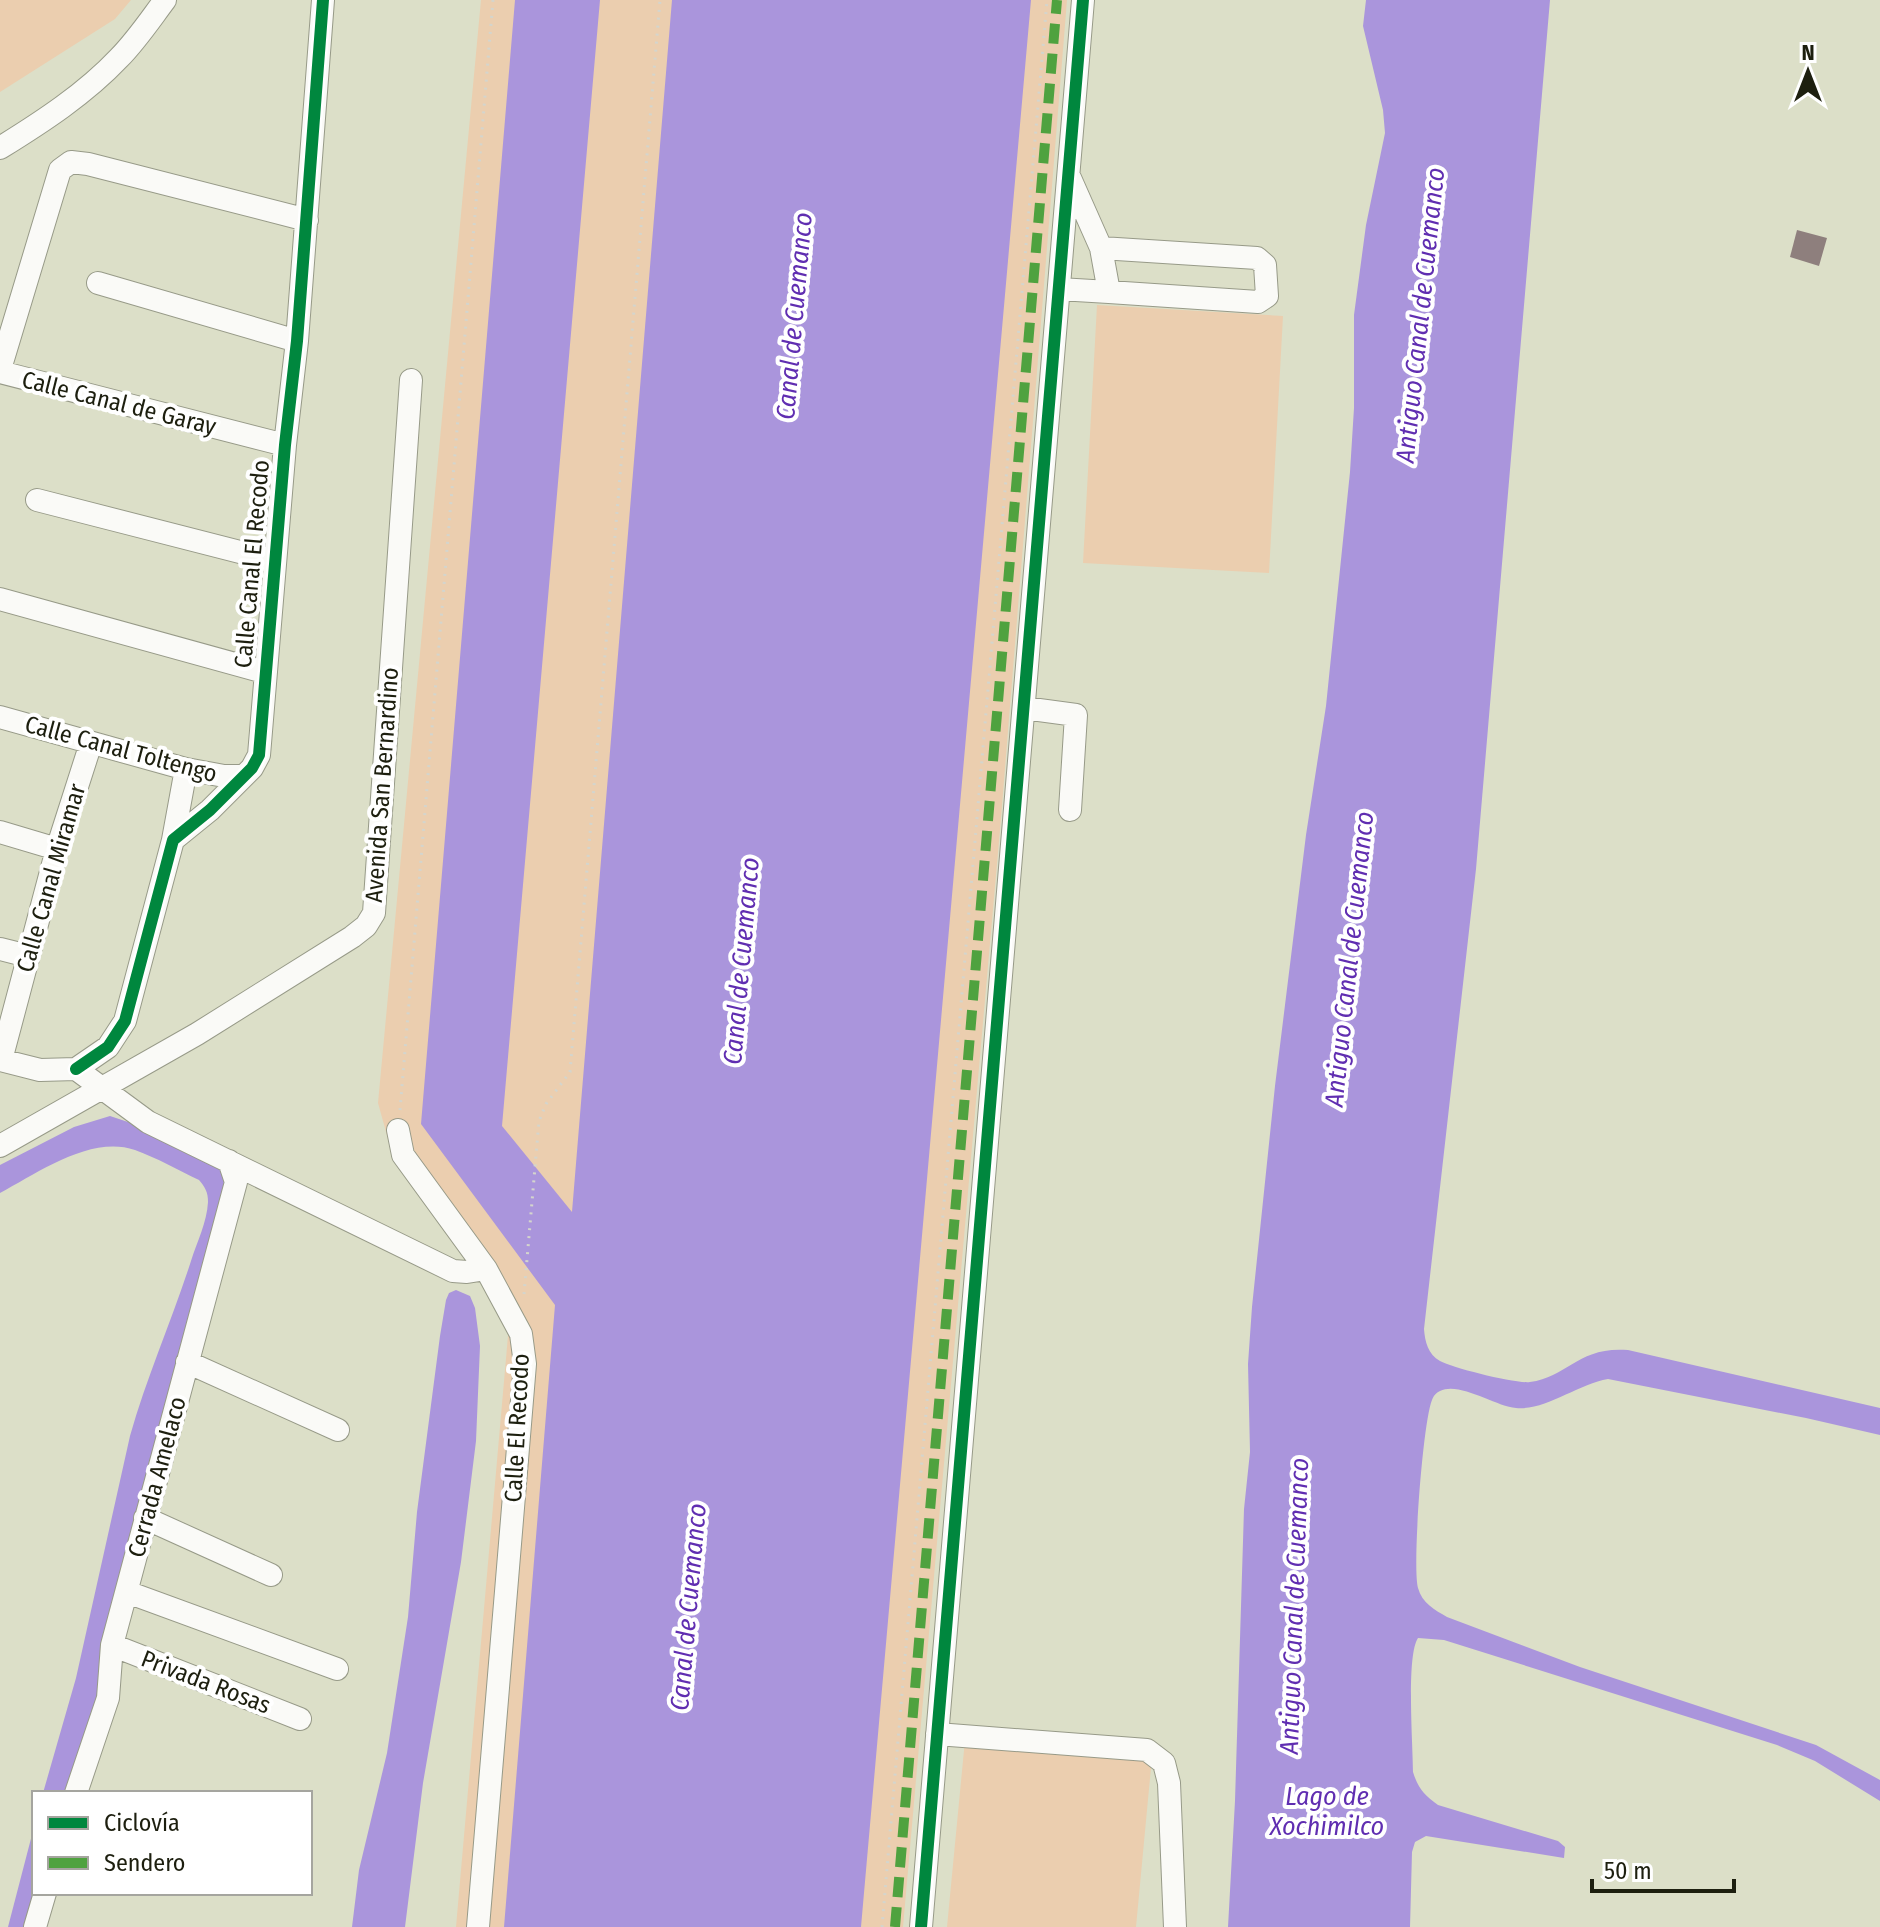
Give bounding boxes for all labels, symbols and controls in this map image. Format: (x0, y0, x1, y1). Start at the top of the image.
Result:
north arrow (1768, 32, 1848, 112)
text: N (1801, 39, 1815, 66)
water label: Antiguo Canal de Cuemanco (1389, 166, 1451, 465)
water label: Canal de Cuemanco (770, 211, 819, 421)
street label: Calle Canal de Garay (19, 365, 219, 441)
street label: Calle Canal El Recodo (229, 459, 275, 669)
street label: Avenida San Bernardino (360, 666, 404, 904)
street label: Calle Canal Toltengo (22, 710, 220, 788)
street label: Calle Canal Miramar (11, 780, 91, 975)
water label: Antiguo Canal de Cuemanco (1318, 810, 1380, 1109)
water label: Canal de Cuemanco (717, 856, 766, 1066)
street label: Calle El Recodo (499, 1353, 535, 1503)
street label: Cerrada Amelaco (122, 1394, 192, 1560)
water label: Antiguo Canal de Cuemanco (1274, 1457, 1315, 1756)
water label: Canal de Cuemanco (664, 1502, 713, 1712)
street label: Privada Rosas (137, 1645, 275, 1719)
water label: Lago de Xochimilco (1269, 1781, 1384, 1842)
legend (32, 1791, 312, 1895)
text: Ciclovía (104, 1809, 180, 1837)
scale bar (1592, 1843, 1734, 1893)
text: Sendero (104, 1849, 185, 1877)
text: 50 m (1604, 1857, 1652, 1885)

